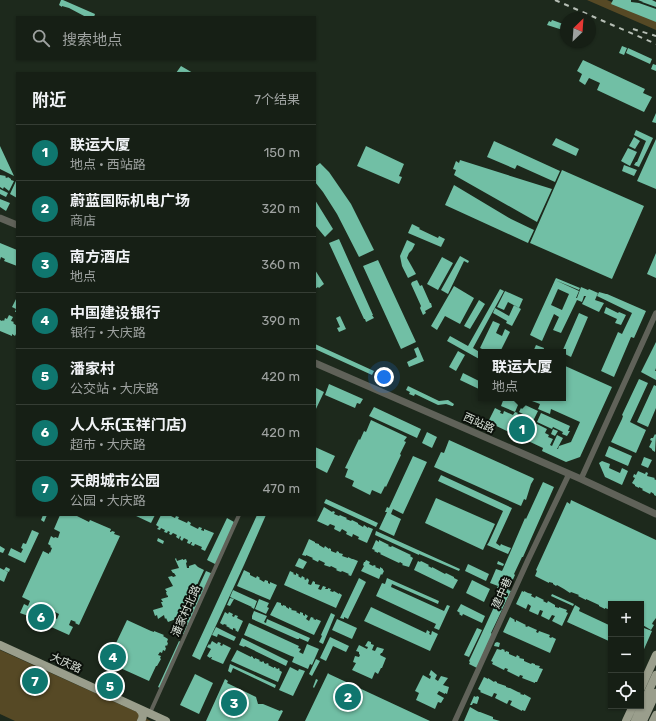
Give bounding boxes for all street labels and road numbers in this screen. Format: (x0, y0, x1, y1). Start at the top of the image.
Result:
street label: 西站路 (461, 410, 497, 436)
street label: 建中巷 (489, 575, 515, 611)
street label: 潘家村北路 (169, 583, 203, 639)
street label: 大庆路 (48, 650, 84, 676)

